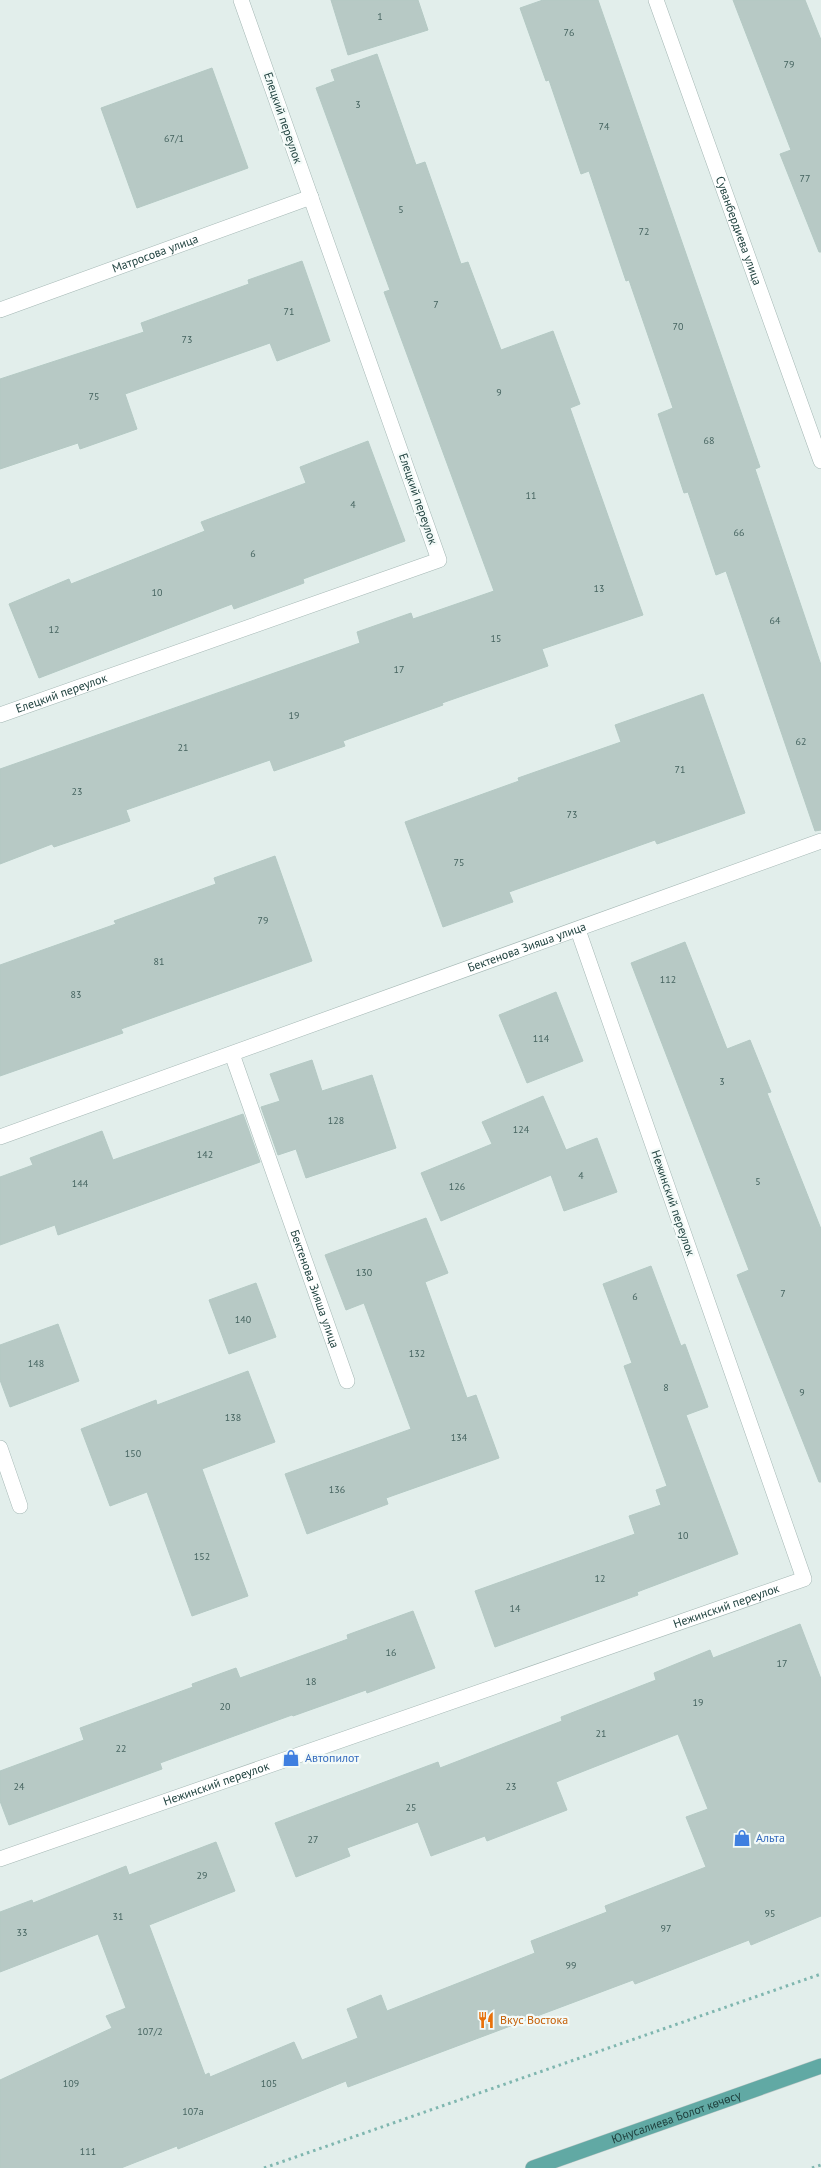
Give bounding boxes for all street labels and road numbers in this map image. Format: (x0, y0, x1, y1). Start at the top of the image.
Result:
street label: Елецкий переулок (261, 70, 306, 166)
street label: Суванбердиева улица (713, 174, 765, 287)
street label: Матросова улица (110, 231, 200, 276)
street label: Елецкий переулок (396, 451, 441, 547)
street label: Елецкий переулок (13, 670, 109, 716)
street label: Бектенова Зияша улица (465, 918, 588, 975)
street label: Нежинский переулок (648, 1148, 699, 1258)
street label: Бектенова Зияша улица (287, 1227, 343, 1350)
street label: Нежинский переулок (671, 1580, 781, 1631)
street label: Нежинский переулок (161, 1758, 271, 1809)
street label: Юнусалиева Болот көчөсү (609, 2087, 743, 2147)

